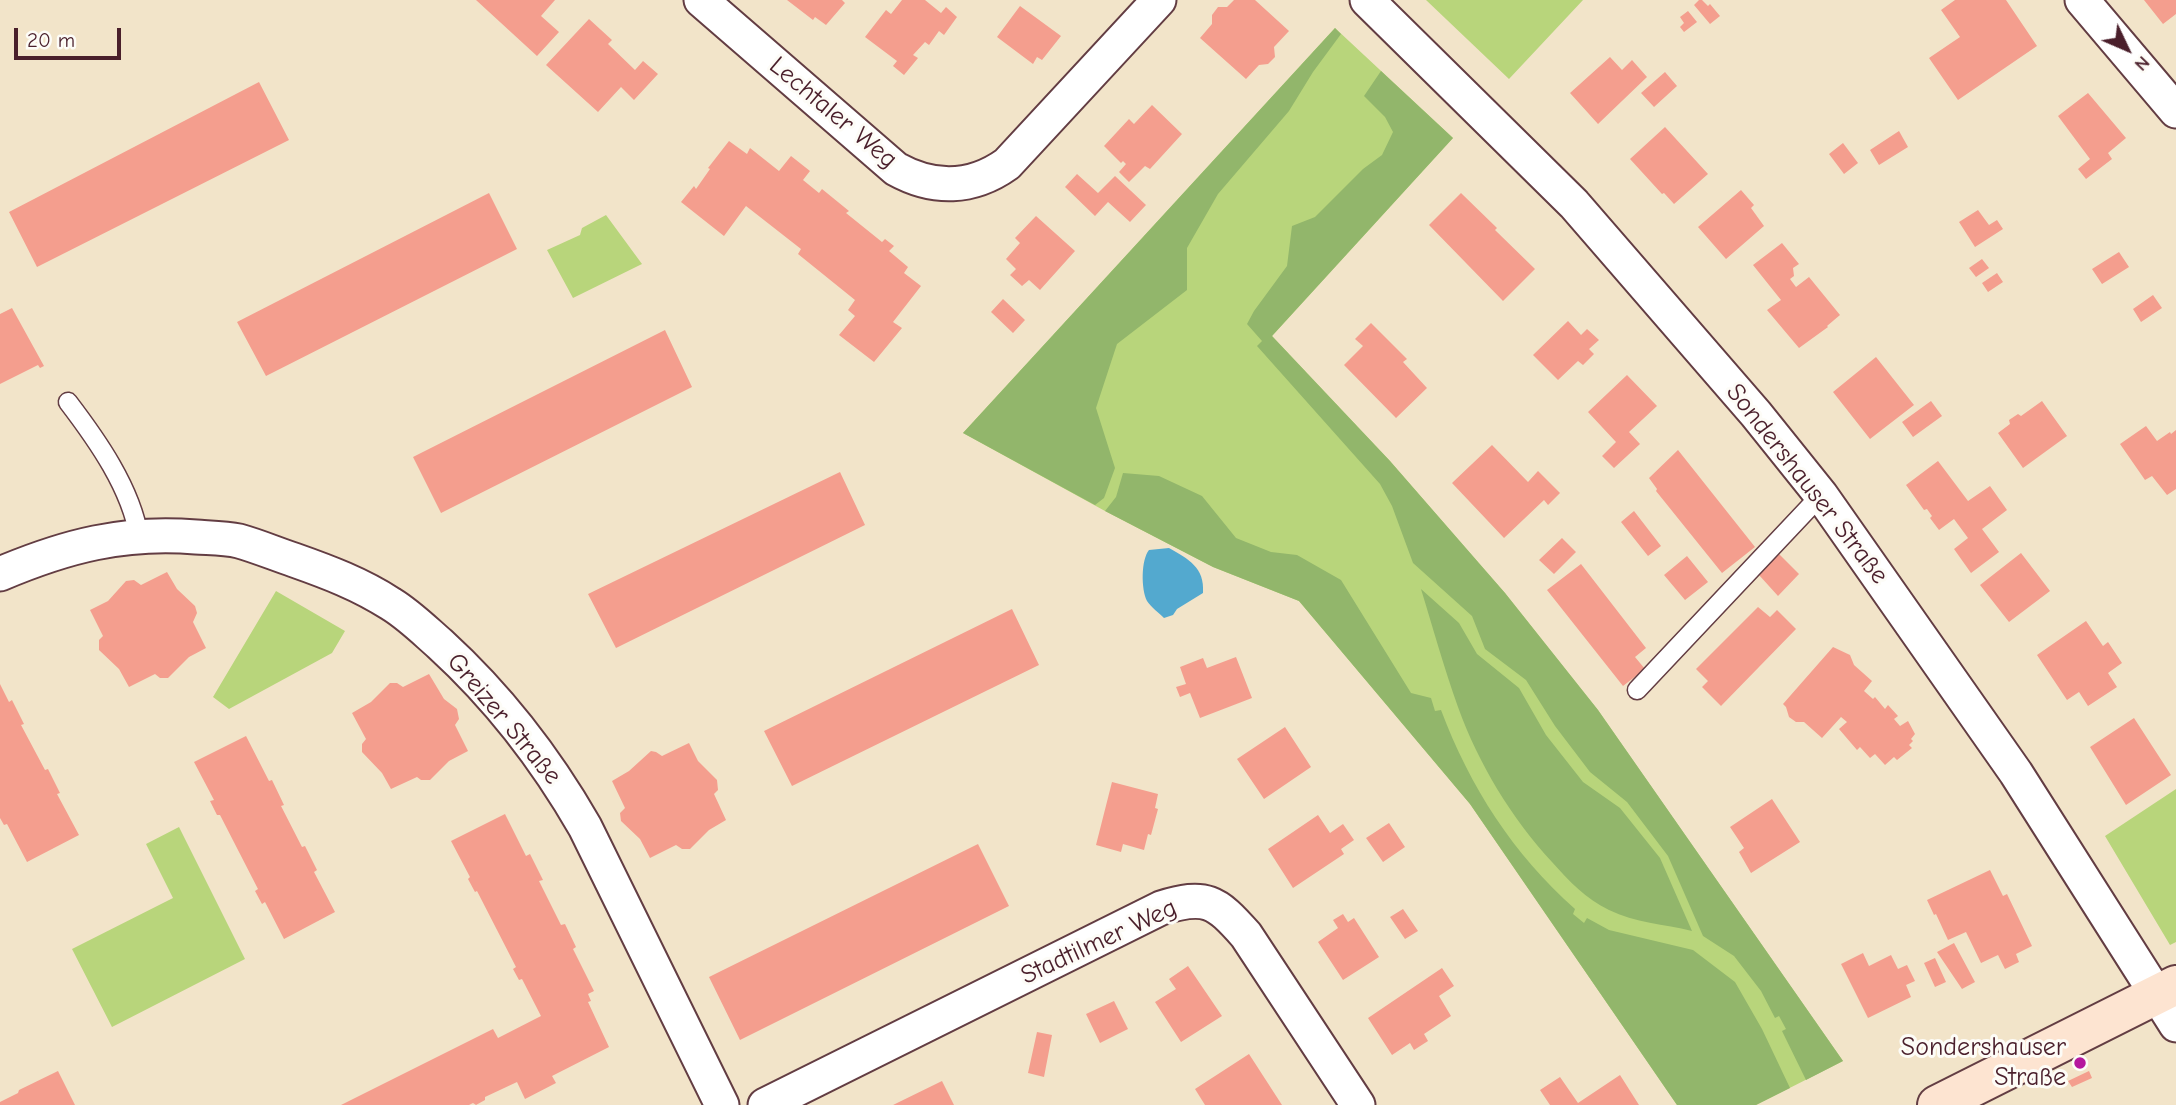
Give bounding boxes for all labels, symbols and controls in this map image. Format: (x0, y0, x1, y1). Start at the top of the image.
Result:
scale bar (18, 14, 124, 58)
north arrow (2092, 14, 2162, 84)
text: 20 m (27, 28, 75, 52)
street label: Lechtaler Weg (763, 50, 903, 176)
text: N (2130, 51, 2154, 76)
street label: Sondershauser Straße (1719, 378, 1895, 590)
street label: Greizer Straße (440, 647, 568, 791)
street label: Stadtilmer Weg (1016, 892, 1182, 992)
place label: Sondershauser Straße (1901, 1032, 2066, 1094)
marker: Sondershauser Straße (2072, 1055, 2088, 1071)

